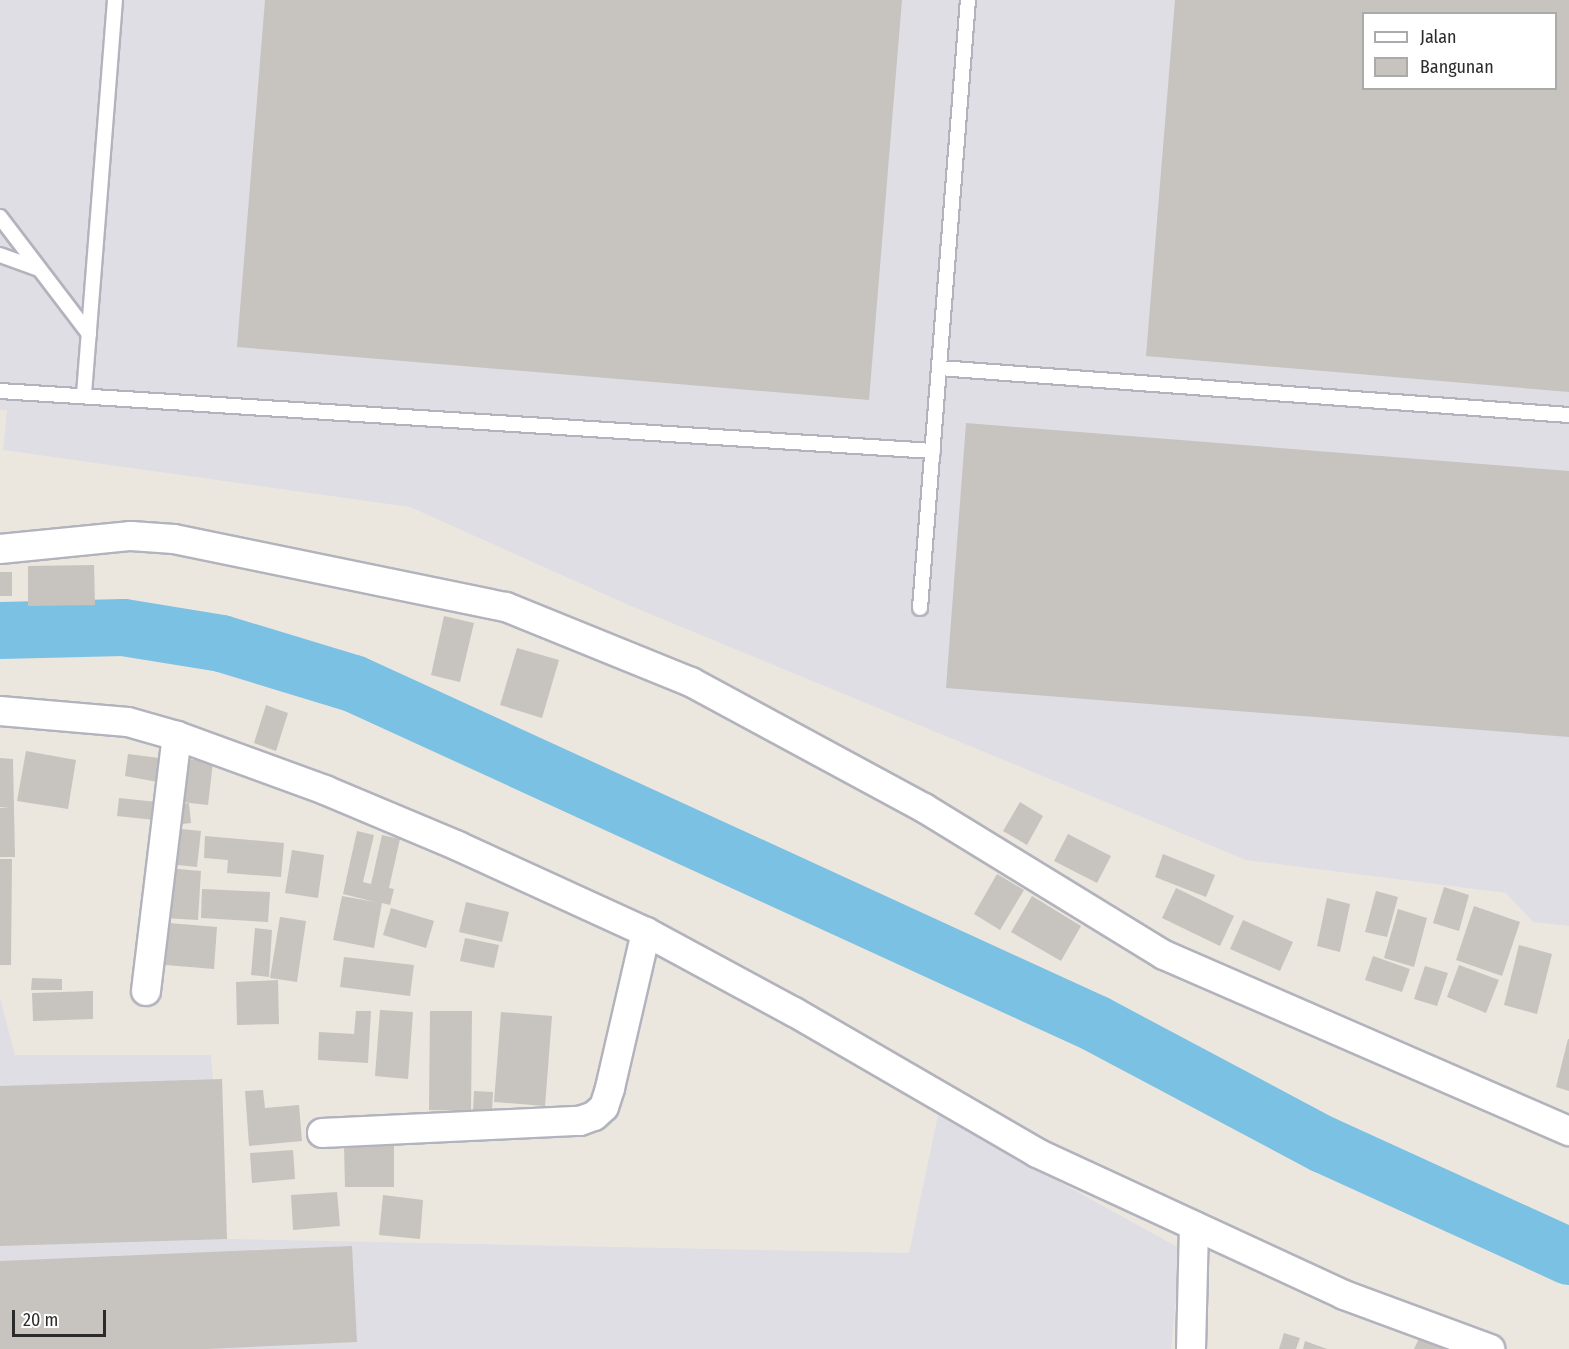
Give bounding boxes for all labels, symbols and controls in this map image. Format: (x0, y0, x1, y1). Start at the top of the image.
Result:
legend (1362, 12, 1557, 90)
text: Jalan (1420, 26, 1457, 48)
text: Bangunan (1420, 56, 1494, 78)
scale bar (15, 1298, 110, 1336)
text: 20 m (23, 1309, 58, 1331)

